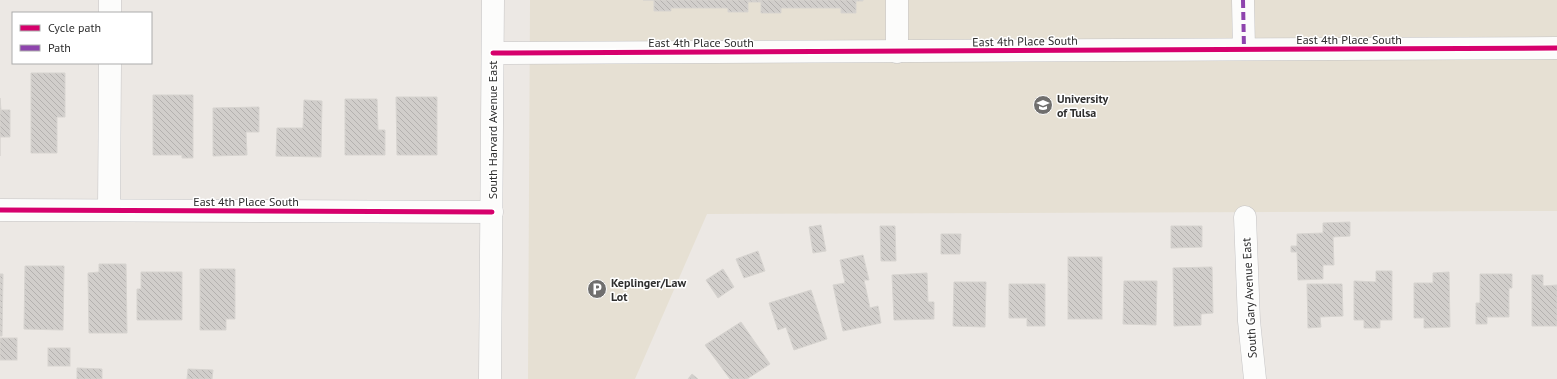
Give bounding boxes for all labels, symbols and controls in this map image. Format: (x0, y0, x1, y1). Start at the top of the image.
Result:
legend (12, 12, 152, 64)
text: Cycle path (48, 20, 101, 35)
street label: East 4th Place South (1296, 32, 1402, 47)
street label: East 4th Place South (972, 33, 1078, 49)
street label: East 4th Place South (648, 35, 754, 50)
text: Path (48, 40, 71, 55)
street label: South Harvard Avenue East (485, 61, 500, 199)
place label: University of Tulsa (1057, 91, 1108, 120)
school or university icon: University of Tulsa (1032, 94, 1054, 116)
street label: East 4th Place South (193, 194, 299, 209)
street label: South Gary Avenue East (1238, 237, 1260, 359)
place label: Keplinger/Law Lot (611, 275, 686, 304)
parking icon: Keplinger/Law Lot (586, 278, 608, 300)

